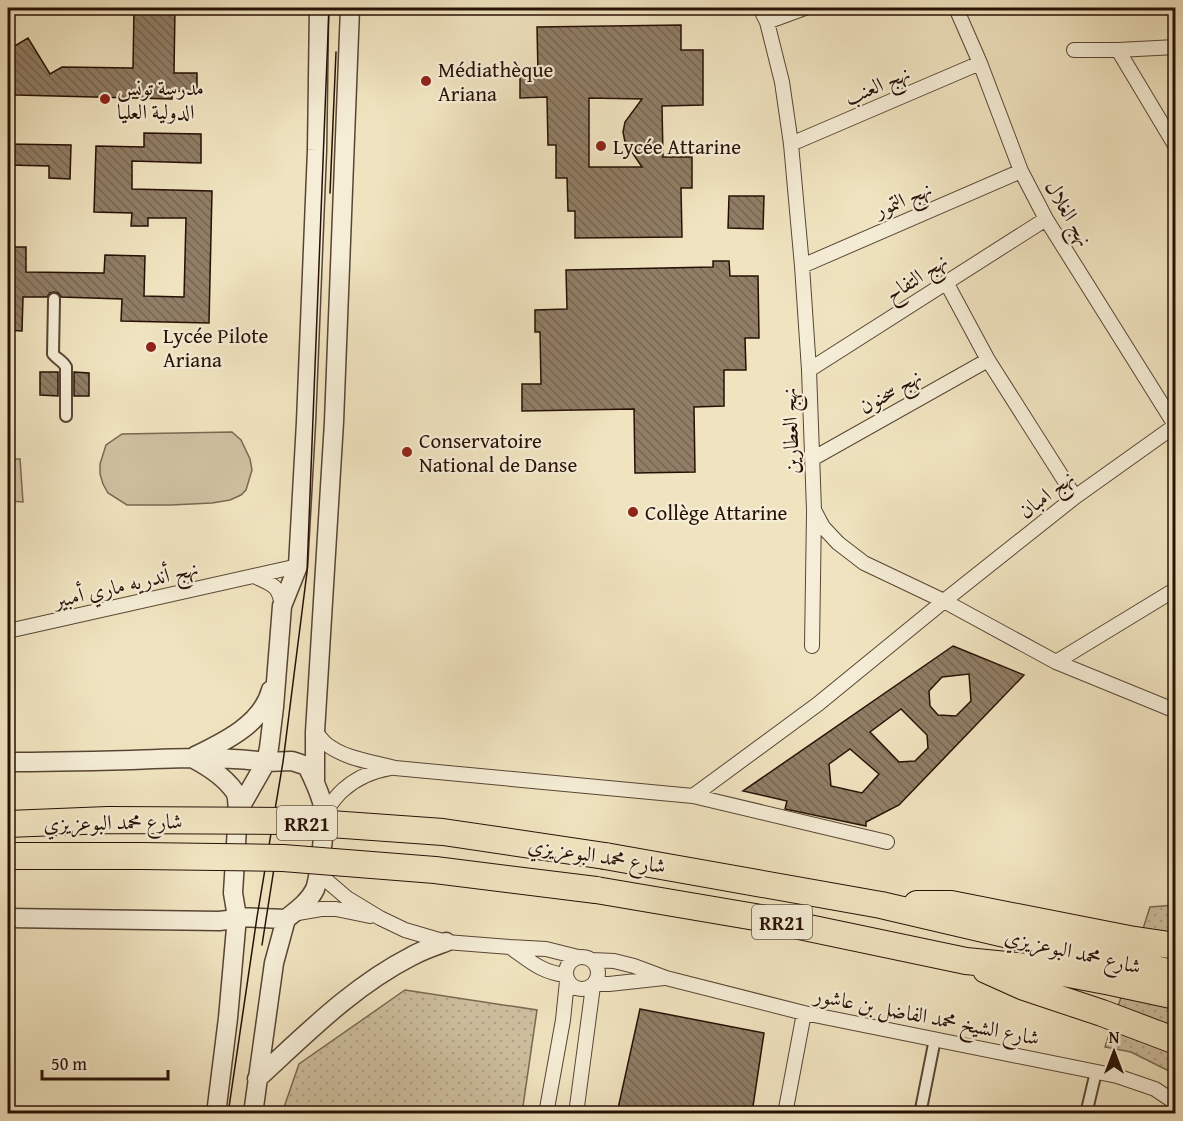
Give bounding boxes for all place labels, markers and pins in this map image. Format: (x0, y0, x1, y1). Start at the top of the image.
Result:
place label: Médiathèque Ariana (438, 54, 554, 109)
place label: مدرسة تونس الدولية العليا (117, 72, 204, 127)
marker: Médiathèque Ariana (419, 74, 433, 88)
marker: مدرسة تونس الدولية العليا (98, 92, 112, 106)
place label: Lycée Attarine (613, 131, 741, 162)
marker: Lycée Attarine (594, 139, 608, 153)
place label: Lycée Pilote Ariana (163, 320, 269, 375)
marker: Lycée Pilote Ariana (144, 340, 158, 354)
place label: Conservatoire National de Danse (419, 425, 577, 480)
marker: Conservatoire National de Danse (400, 445, 414, 459)
place label: Collège Attarine (645, 497, 788, 528)
marker: Collège Attarine (626, 505, 640, 519)

